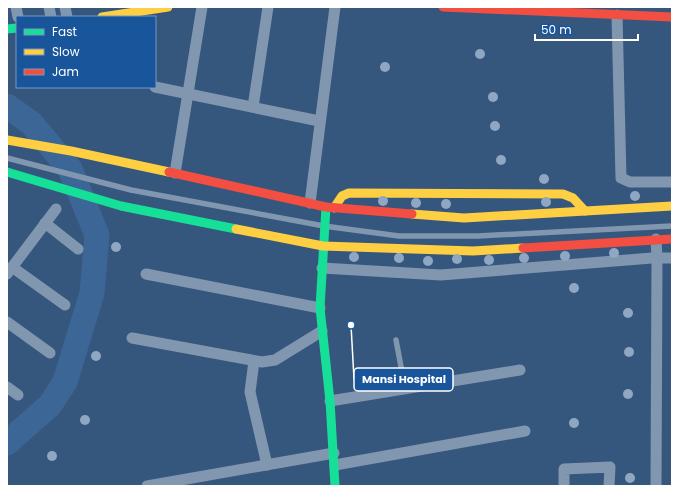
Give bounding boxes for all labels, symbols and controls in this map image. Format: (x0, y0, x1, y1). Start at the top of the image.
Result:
legend (16, 16, 156, 88)
scale bar (535, 16, 638, 42)
text: 50 m (541, 21, 572, 38)
text: Fast (52, 23, 77, 40)
text: Slow (52, 43, 80, 60)
text: Jam (52, 63, 79, 80)
callout: Mansi Hospital (354, 368, 453, 391)
text: Mansi Hospital (362, 371, 446, 387)

